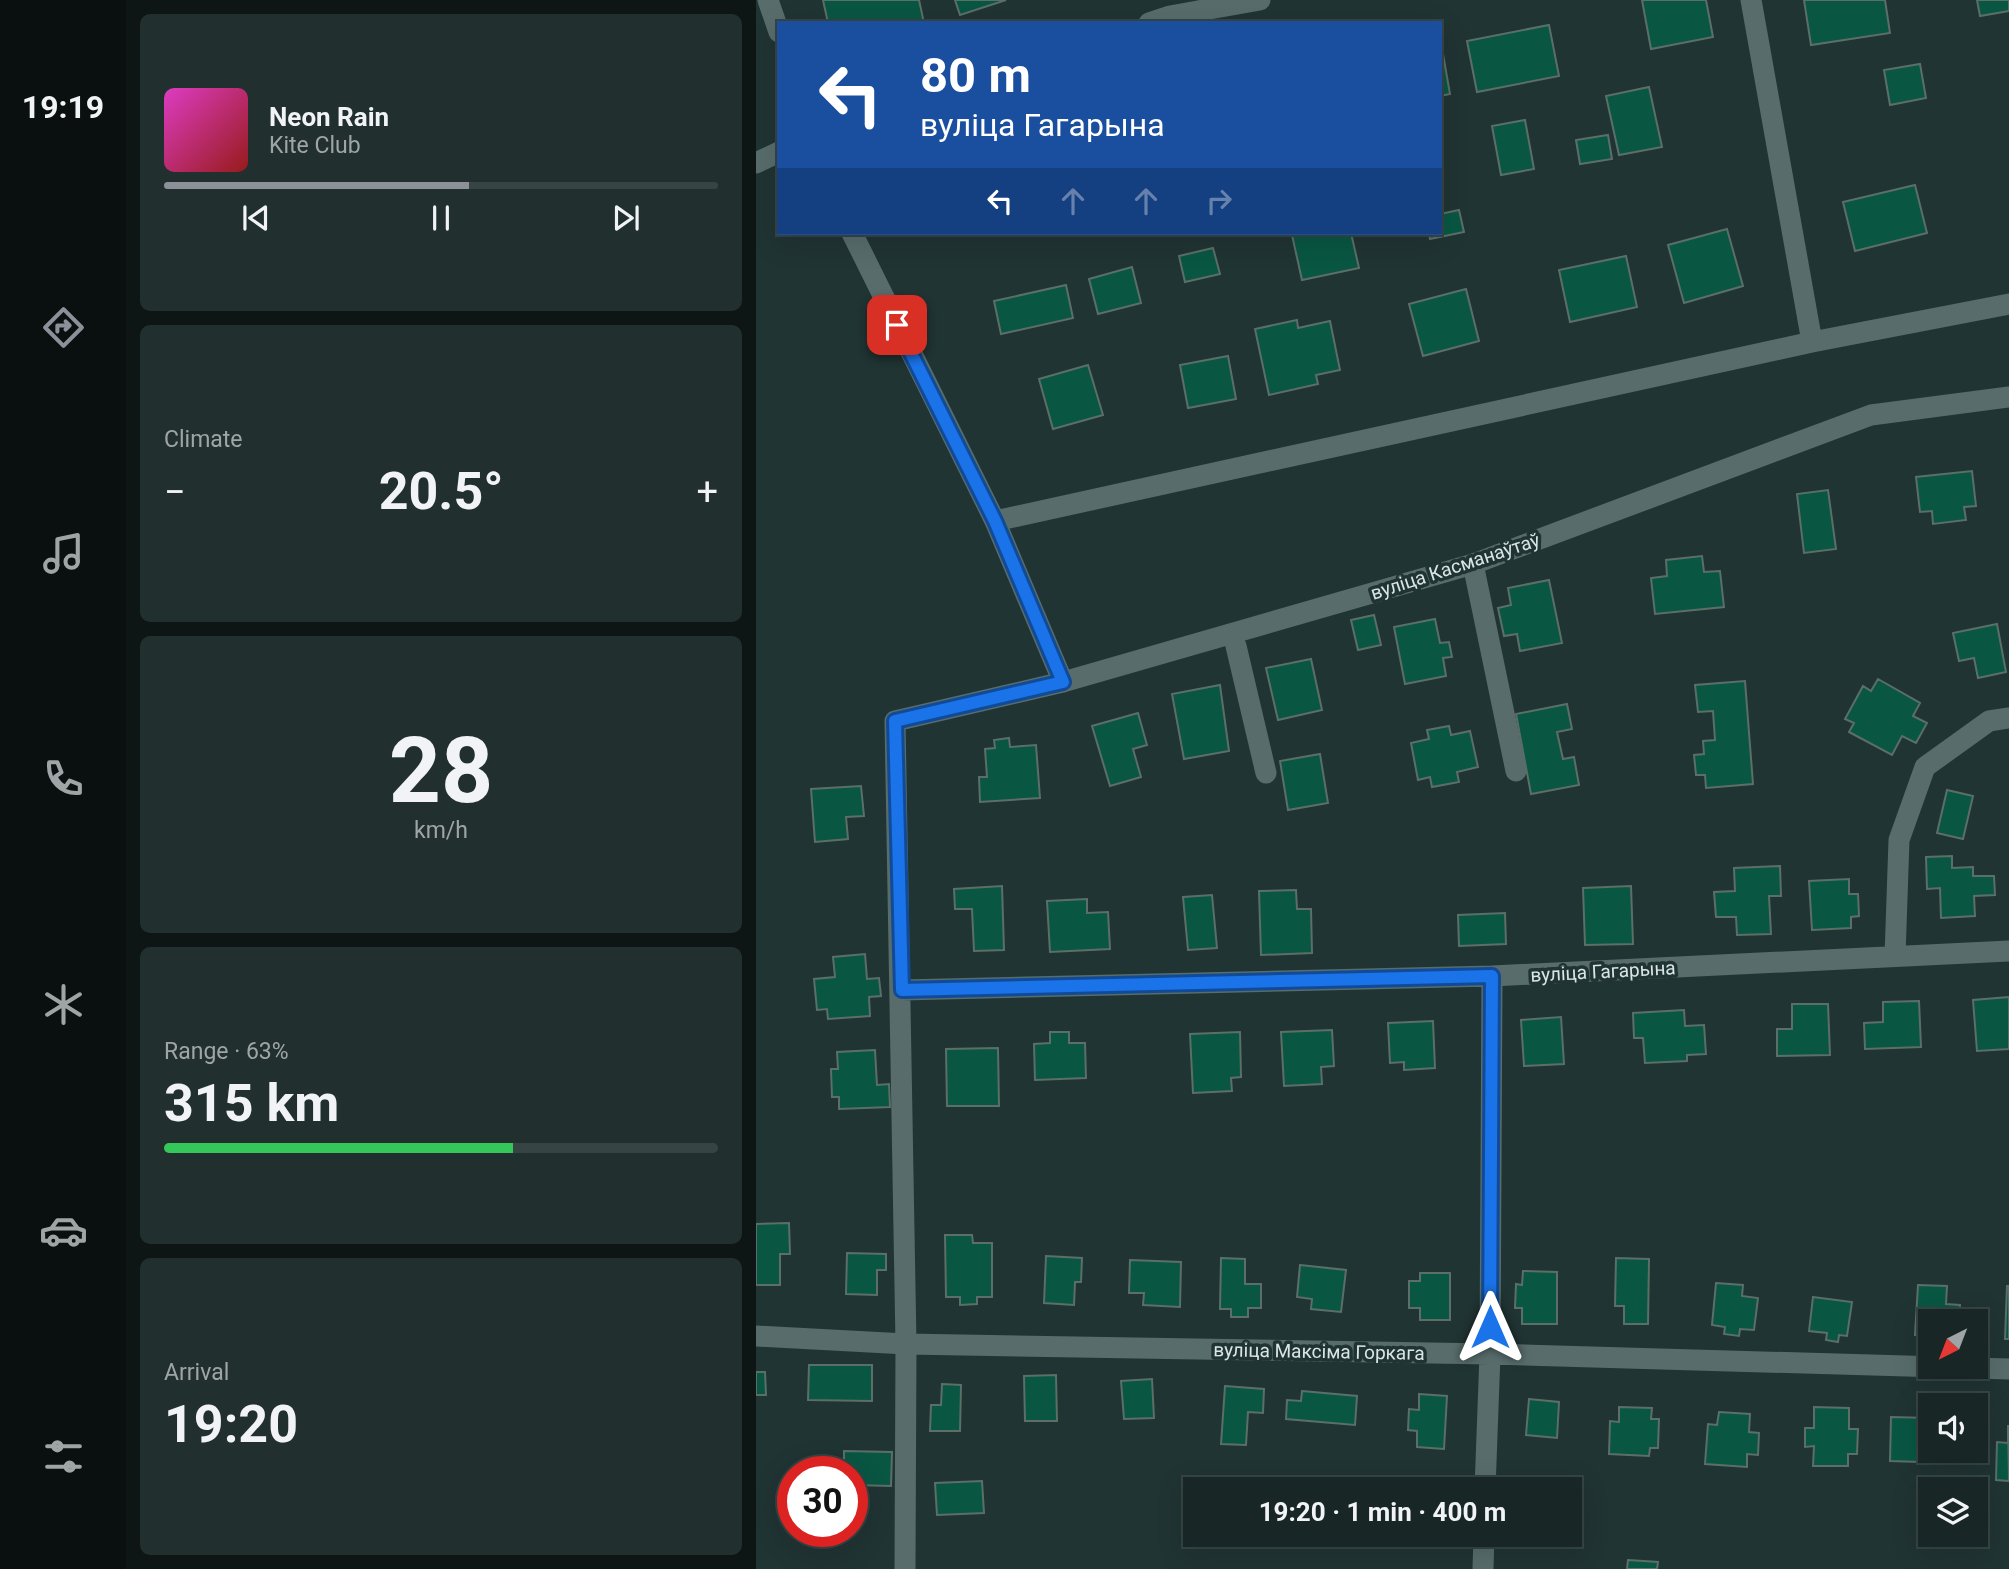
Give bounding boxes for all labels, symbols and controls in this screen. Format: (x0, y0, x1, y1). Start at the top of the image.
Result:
text: 80 m (920, 47, 1031, 104)
icon: left (805, 49, 896, 140)
text: 19:19 (22, 88, 104, 126)
text: Neon Rain (269, 102, 389, 132)
text: вуліца Гагарына (920, 106, 1165, 144)
text: Kite Club (269, 132, 361, 159)
icon: left (981, 182, 1019, 220)
icon: ahead (1054, 182, 1092, 220)
icon: ahead (1127, 182, 1165, 220)
icon: right (1200, 182, 1238, 220)
icon: previous (237, 199, 275, 237)
icon: pause (422, 199, 460, 237)
icon: next (607, 199, 645, 237)
pin (867, 295, 927, 355)
icon: directions (39, 303, 88, 352)
icon: arrive (878, 306, 916, 344)
text: Climate (164, 426, 243, 453)
text: 20.5° (379, 461, 504, 522)
text: − (164, 470, 186, 514)
text: + (696, 470, 718, 514)
street label: вуліца Касманаўтаў (1368, 528, 1543, 605)
icon: music (39, 529, 88, 578)
text: 28 (389, 718, 493, 824)
icon: phone (39, 754, 88, 803)
text: km/h (414, 817, 468, 844)
street label: вуліца Гагарына (1530, 956, 1676, 987)
icon: climate (39, 980, 88, 1029)
text: Range · 63% (164, 1038, 289, 1065)
text: 315 km (164, 1073, 339, 1134)
icon: car (39, 1206, 88, 1255)
position arrow (1453, 1290, 1527, 1364)
north arrow (1918, 1309, 1988, 1379)
map controls (1918, 1309, 1988, 1547)
street label: вуліца Максіма Горкага (1213, 1338, 1425, 1365)
text: Arrival (164, 1359, 229, 1386)
button: sound (1918, 1393, 1988, 1463)
text: 19:20 (164, 1394, 298, 1455)
icon: filters (39, 1432, 88, 1481)
speed limit sign: 30 (777, 1456, 868, 1547)
button: layers (1918, 1477, 1988, 1547)
text: 19:20 · 1 min · 400 m (1259, 1497, 1506, 1527)

